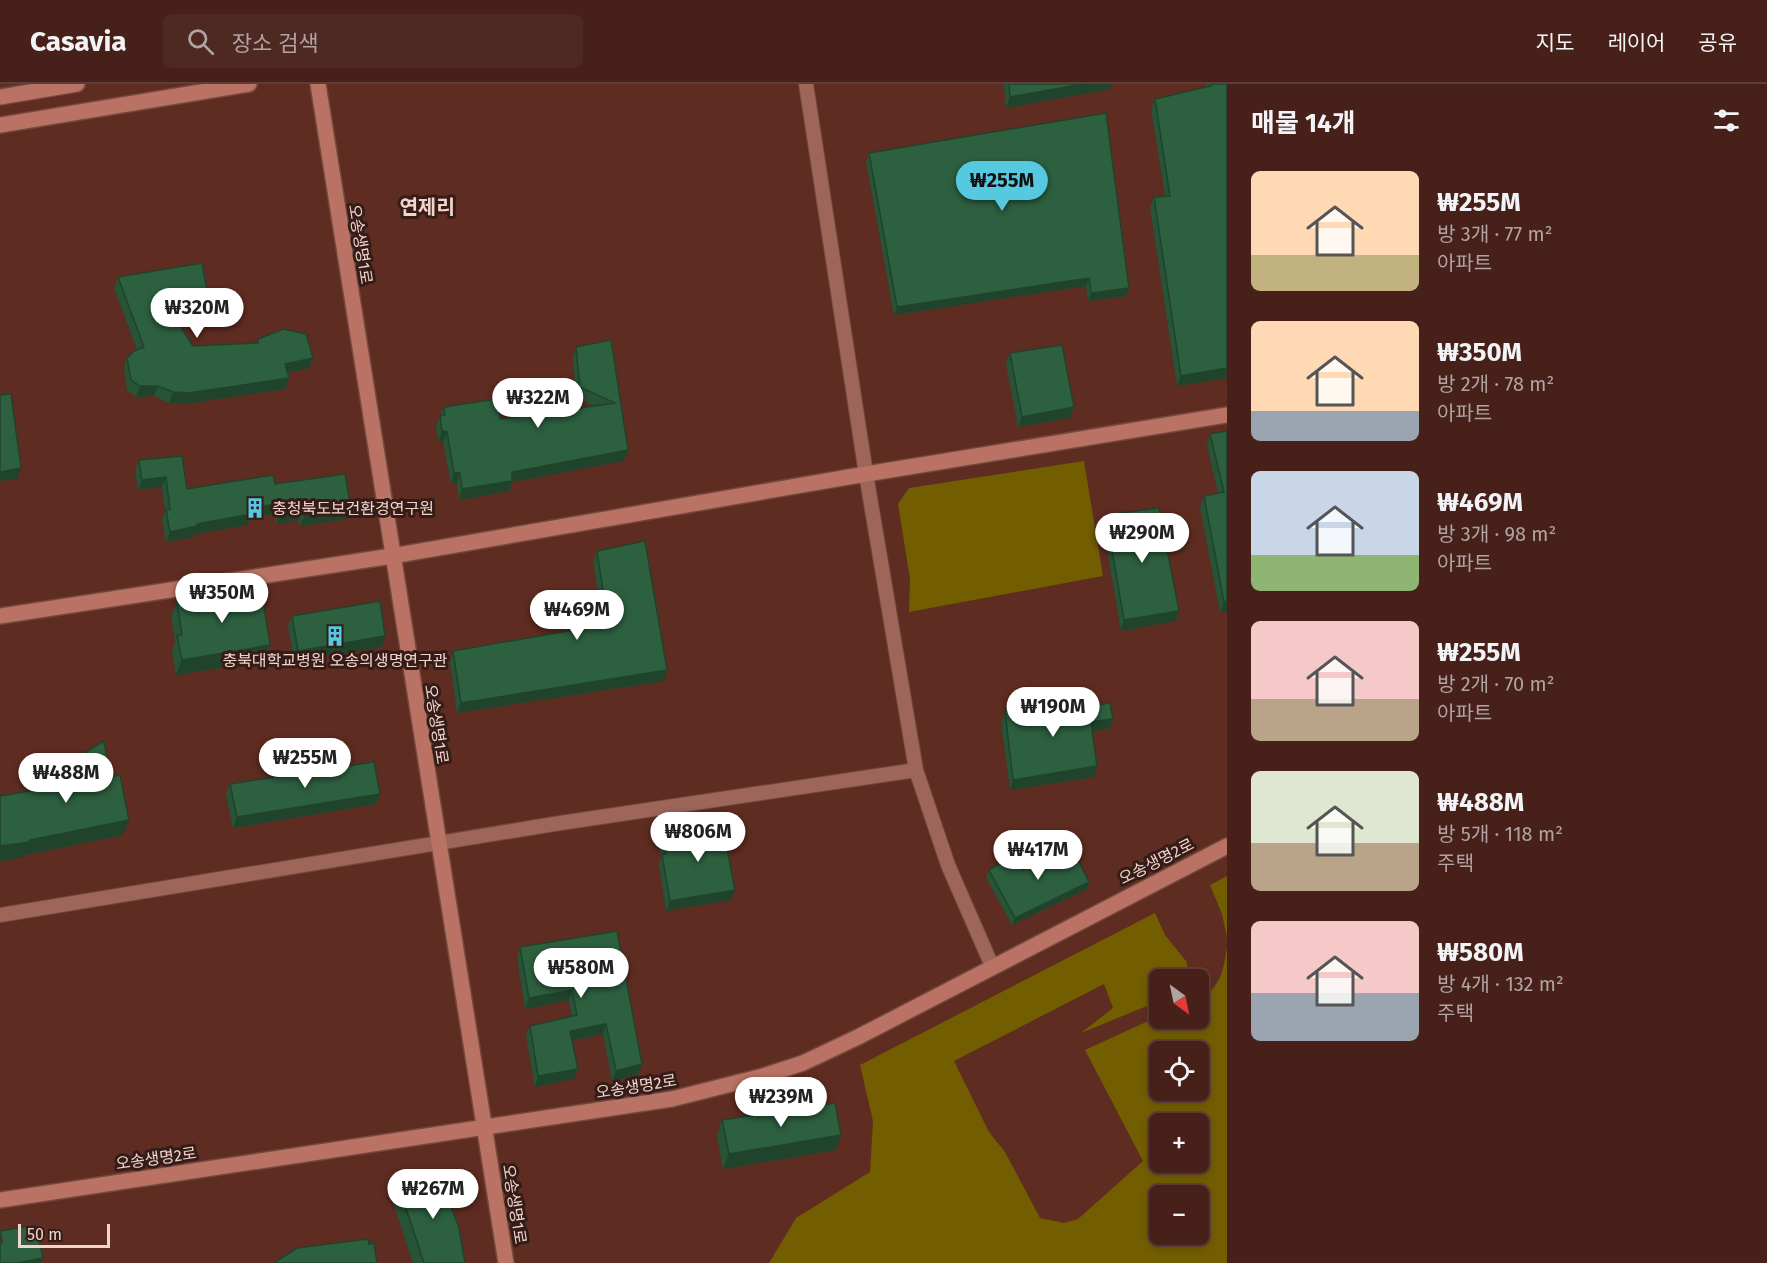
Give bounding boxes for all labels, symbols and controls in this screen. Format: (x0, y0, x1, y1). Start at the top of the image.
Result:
search box (163, 14, 583, 68)
text: Casavia (30, 25, 127, 58)
icon: search (184, 25, 217, 58)
text: 장소 검색 (232, 30, 318, 57)
text: 지도 (1536, 30, 1574, 56)
text: 레이어 (1607, 30, 1665, 56)
text: 공유 (1698, 30, 1737, 56)
icon: filters (1710, 104, 1743, 137)
text: 매물 14개 (1251, 108, 1356, 139)
pin: ₩255M (960, 161, 1044, 212)
text: ₩255M (970, 168, 1034, 192)
text: ₩255M (1437, 187, 1521, 218)
district label: 연제리 (399, 195, 455, 219)
icon: home (1299, 195, 1371, 267)
street label: 오송생명1로 (345, 203, 376, 286)
text: 방 3개 · 77 m² (1437, 222, 1553, 246)
text: 아파트 (1437, 251, 1492, 275)
pin: ₩320M (155, 288, 239, 339)
text: ₩320M (165, 295, 229, 319)
text: ₩350M (1437, 337, 1522, 368)
icon: home (1299, 345, 1371, 417)
text: 방 2개 · 78 m² (1437, 372, 1554, 396)
pin: ₩322M (496, 378, 580, 429)
text: ₩322M (506, 385, 570, 409)
text: 아파트 (1437, 401, 1492, 425)
text: ₩469M (1437, 487, 1523, 518)
icon: home (1299, 495, 1371, 567)
building icon: 충청북도보건환경연구원 (243, 496, 267, 520)
place label: 충청북도보건환경연구원 (272, 499, 434, 518)
pin: ₩290M (1100, 513, 1184, 564)
text: ₩290M (1109, 520, 1175, 544)
text: 방 3개 · 98 m² (1437, 522, 1556, 546)
text: 아파트 (1437, 551, 1492, 575)
pin: ₩350M (180, 573, 264, 624)
text: ₩350M (189, 580, 255, 604)
pin: ₩469M (535, 590, 619, 641)
text: ₩469M (544, 597, 610, 621)
building icon: 충북대학교병원 오송의생명연구관 (323, 624, 347, 648)
text: ₩255M (1437, 637, 1521, 668)
icon: home (1299, 645, 1371, 717)
place label: 충북대학교병원 오송의생명연구관 (222, 651, 448, 670)
text: 방 2개 · 70 m² (1437, 672, 1555, 696)
street label: 오송생명1로 (421, 683, 452, 766)
pin: ₩190M (1011, 687, 1095, 738)
text: ₩190M (1021, 694, 1085, 718)
text: 아파트 (1437, 701, 1492, 725)
pin: ₩255M (263, 738, 347, 789)
text: ₩255M (273, 745, 337, 769)
pin: ₩488M (24, 753, 108, 804)
text: ₩488M (32, 760, 100, 784)
text: ₩488M (1437, 787, 1524, 818)
icon: home (1299, 795, 1371, 867)
pin: ₩806M (656, 812, 740, 863)
text: ₩806M (664, 819, 732, 843)
text: 방 5개 · 118 m² (1437, 822, 1563, 846)
pin: ₩417M (996, 830, 1080, 881)
street label: 오송생명2로 (1116, 834, 1197, 888)
text: ₩417M (1007, 837, 1069, 861)
text: 주택 (1437, 851, 1474, 875)
text: ₩580M (1437, 937, 1524, 968)
icon: home (1299, 945, 1371, 1017)
pin: ₩580M (539, 948, 623, 999)
text: ₩580M (548, 955, 614, 979)
north arrow (1149, 969, 1209, 1029)
map controls (1149, 969, 1209, 1245)
text: 방 4개 · 132 m² (1437, 972, 1564, 996)
text: 주택 (1437, 1001, 1474, 1025)
button: locate (1149, 1041, 1209, 1101)
street label: 오송생명2로 (594, 1071, 678, 1102)
pin: ₩239M (739, 1077, 823, 1128)
text: ₩239M (749, 1084, 813, 1108)
button: + (1149, 1113, 1209, 1173)
street label: 오송생명2로 (114, 1143, 198, 1174)
street label: 오송생명1로 (499, 1163, 530, 1246)
pin: ₩267M (391, 1169, 475, 1220)
text: ₩267M (401, 1176, 465, 1200)
button: − (1149, 1185, 1209, 1245)
scale bar (18, 1221, 110, 1248)
text: 50 m (27, 1225, 62, 1244)

